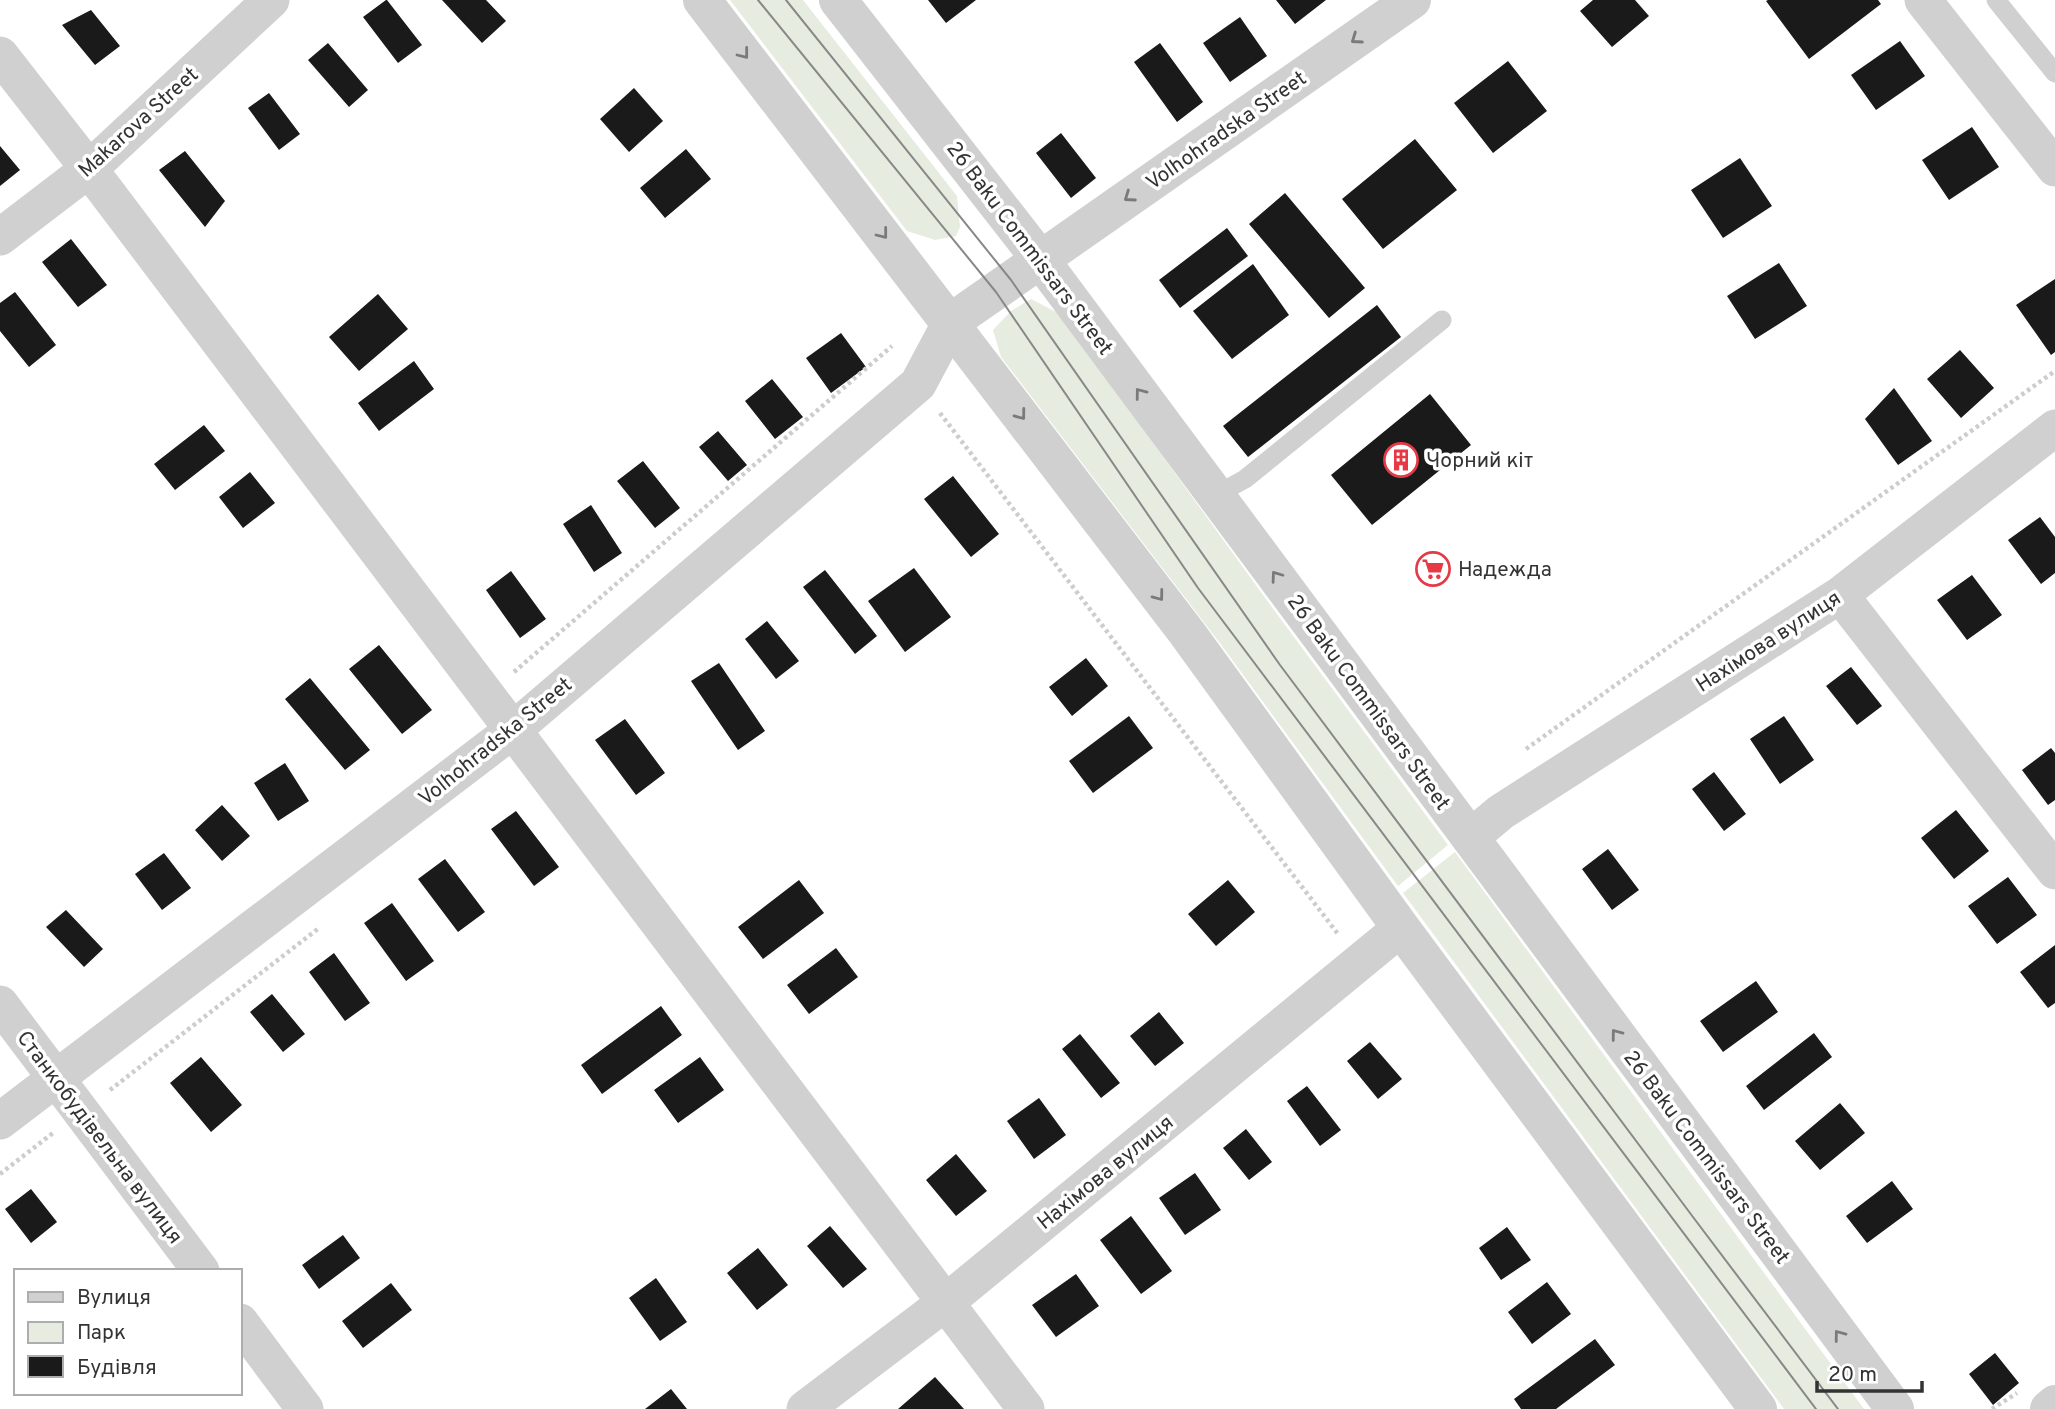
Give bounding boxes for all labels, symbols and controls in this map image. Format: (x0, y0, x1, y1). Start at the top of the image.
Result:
one-way arrow (1351, 31, 1364, 43)
one-way arrow (736, 46, 748, 59)
street label: Makarova Street (73, 62, 205, 184)
street label: Volhohradska Street (1141, 66, 1312, 197)
street label: 26 Baku Commissars Street (940, 137, 1118, 361)
one-way arrow (1124, 189, 1137, 201)
one-way arrow (874, 227, 887, 239)
one-way arrow (1136, 388, 1149, 401)
one-way arrow (1013, 407, 1026, 420)
building icon: Чорний кіт (1382, 441, 1420, 479)
place label: Чорний кіт (1426, 448, 1533, 475)
supermarket icon: Надежда (1414, 550, 1452, 588)
place label: Надежда (1458, 557, 1552, 584)
one-way arrow (1272, 571, 1285, 584)
street label: Нахімова вулиця (1691, 585, 1847, 699)
one-way arrow (1150, 588, 1163, 601)
street label: 26 Baku Commissars Street (1280, 589, 1455, 816)
street label: Volhohradska Street (414, 672, 578, 812)
street label: Станкобудівельна вулиця (10, 1026, 188, 1250)
one-way arrow (1611, 1029, 1624, 1042)
street label: 26 Baku Commissars Street (1617, 1046, 1795, 1270)
street label: Нахімова вулиця (1032, 1110, 1180, 1236)
legend (14, 1269, 242, 1395)
text: Вулиця (77, 1285, 151, 1312)
text: Парк (77, 1320, 126, 1347)
one-way arrow (1835, 1330, 1848, 1342)
scale bar (1817, 1350, 1922, 1394)
text: Будівля (77, 1355, 157, 1382)
text: 20 m (1828, 1362, 1877, 1389)

